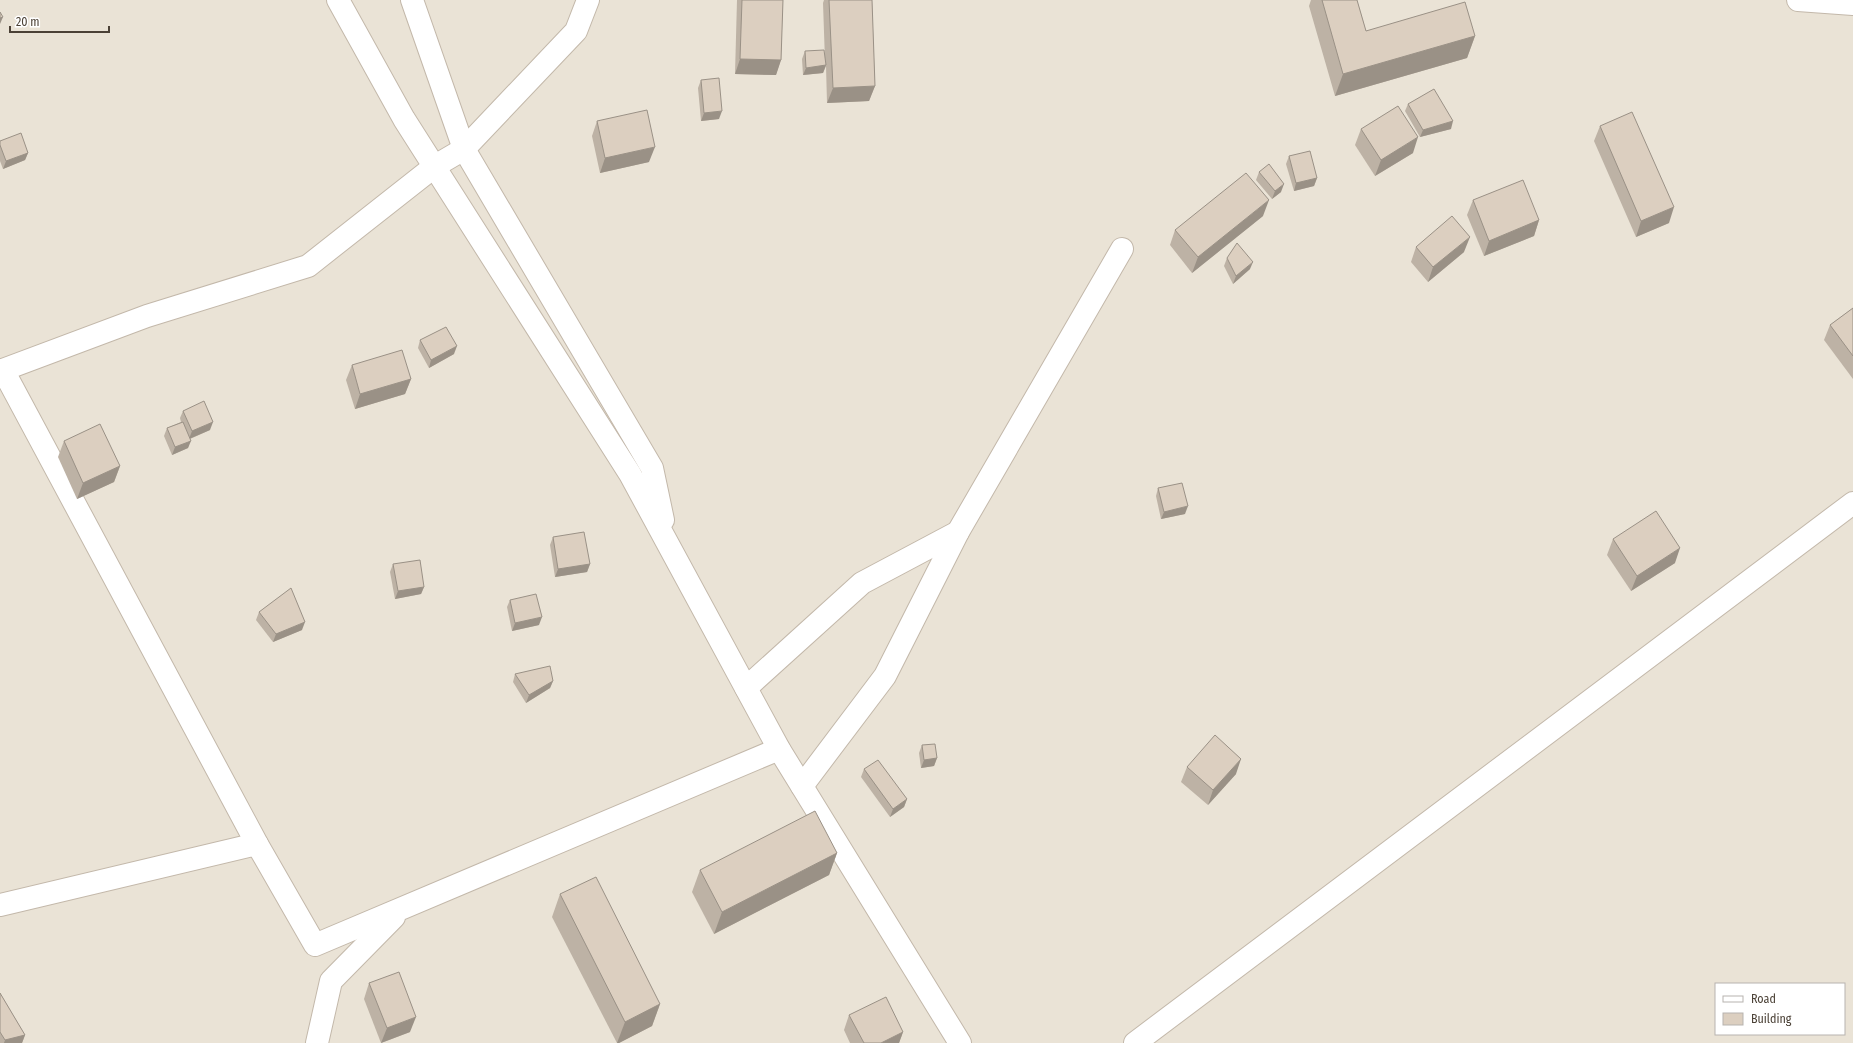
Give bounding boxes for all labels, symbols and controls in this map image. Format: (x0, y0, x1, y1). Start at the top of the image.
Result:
scale bar (10, 8, 109, 34)
text: 20 m (16, 15, 40, 29)
legend (1715, 983, 1845, 1035)
text: Road (1751, 992, 1776, 1006)
text: Building (1751, 1012, 1792, 1026)

